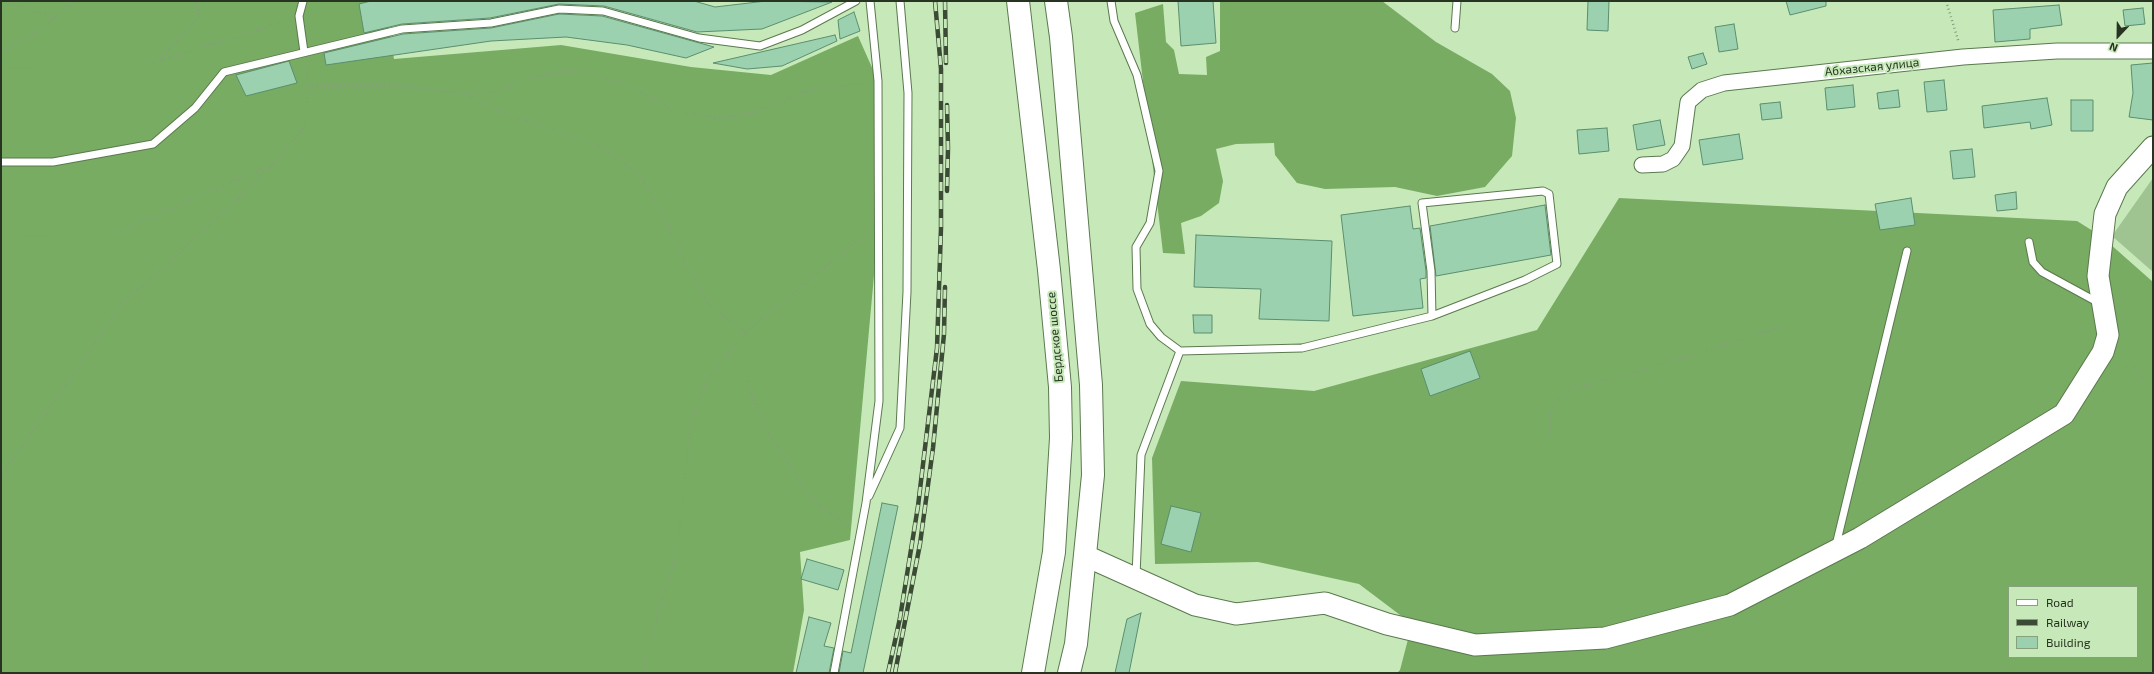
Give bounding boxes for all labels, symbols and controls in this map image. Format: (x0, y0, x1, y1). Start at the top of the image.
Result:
north arrow (2098, 16, 2138, 56)
text: N (2107, 40, 2119, 55)
street label: Абхазская улица (1824, 55, 1920, 79)
street label: Бердское шоссе (1044, 291, 1066, 383)
legend (2008, 586, 2138, 658)
text: Road (2046, 595, 2074, 609)
text: Railway (2046, 615, 2089, 629)
text: Building (2046, 635, 2090, 649)

